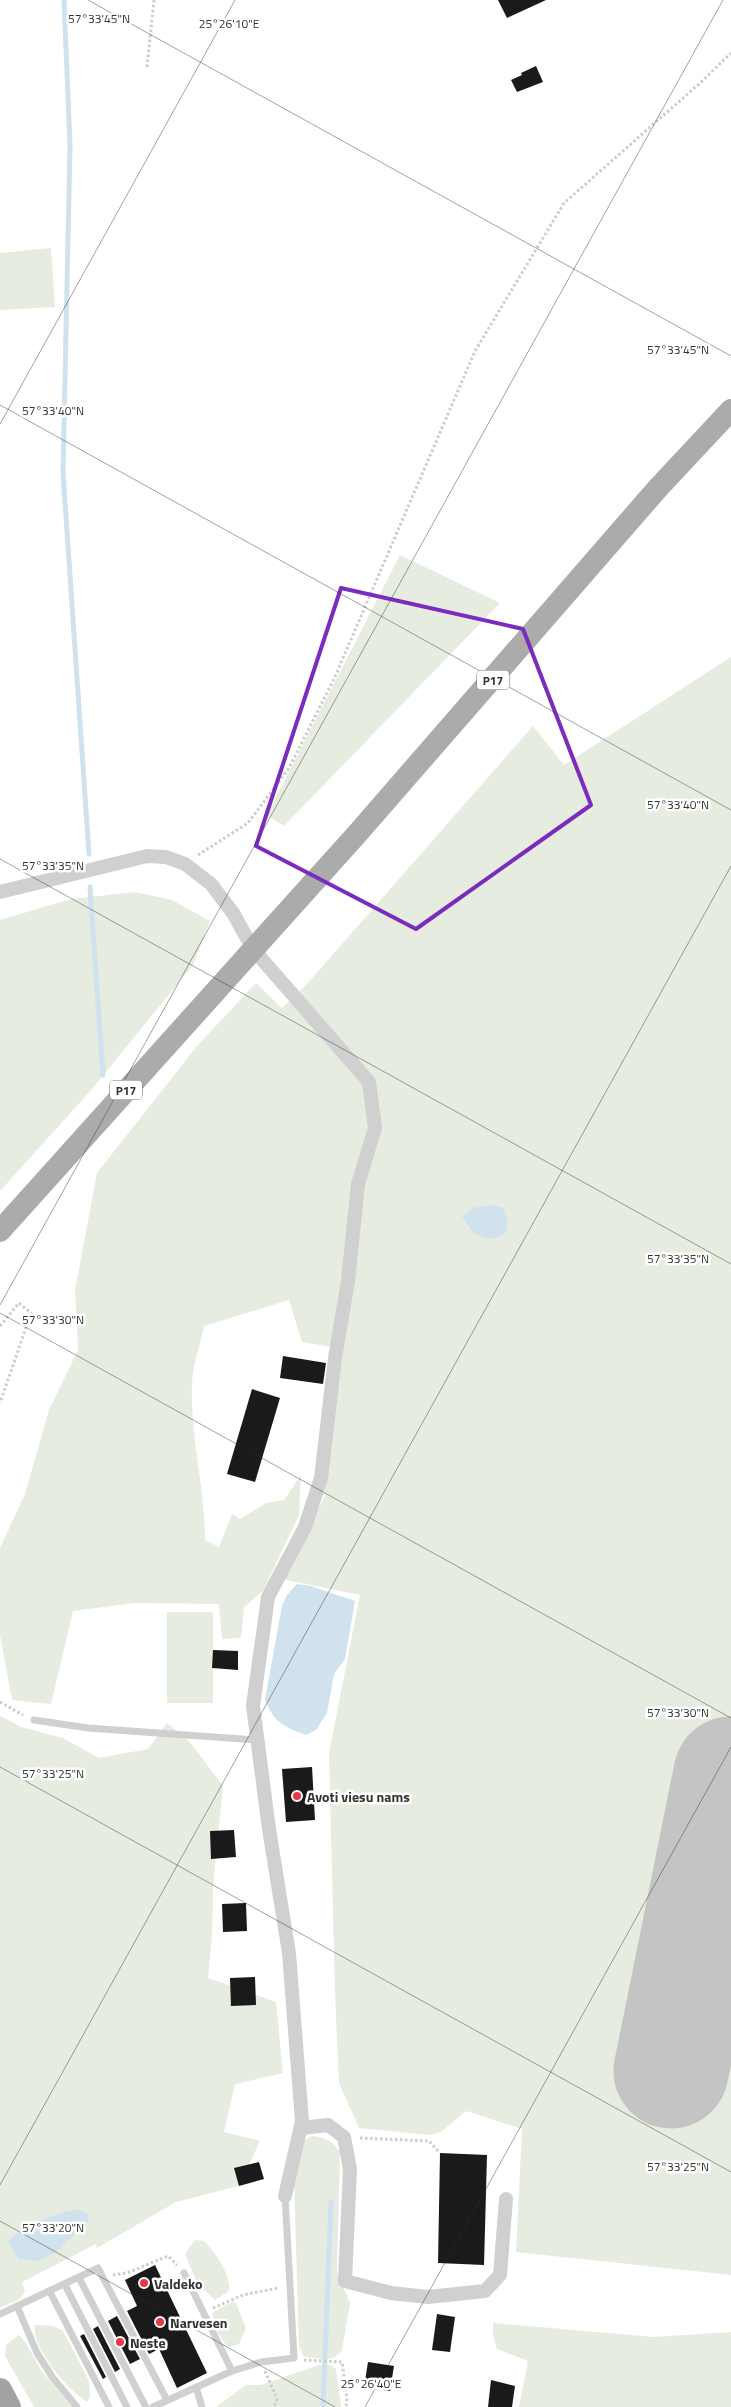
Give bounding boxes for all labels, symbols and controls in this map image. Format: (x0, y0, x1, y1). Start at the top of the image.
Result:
text: 57°33'45"N (68, 9, 130, 28)
text: 25°26'10"E (199, 14, 260, 33)
text: 57°33'45"N (647, 340, 709, 359)
text: 57°33'40"N (22, 401, 84, 420)
road number: P17 (477, 670, 509, 690)
text: 57°33'40"N (647, 795, 709, 814)
text: 57°33'35"N (22, 856, 84, 875)
road number: P17 (110, 1080, 142, 1100)
text: 57°33'35"N (647, 1249, 709, 1268)
text: 57°33'30"N (22, 1310, 84, 1329)
text: 57°33'30"N (647, 1703, 709, 1722)
text: 57°33'25"N (22, 1764, 84, 1783)
place label: Avoti viesu nams (307, 1786, 410, 1807)
marker: Avoti viesu nams (291, 1790, 303, 1802)
text: 57°33'25"N (647, 2157, 709, 2176)
text: 57°33'20"N (22, 2218, 84, 2237)
place label: Valdeko (154, 2273, 202, 2294)
marker: Valdeko (138, 2277, 150, 2289)
place label: Narvesen (170, 2312, 228, 2333)
marker: Narvesen (154, 2316, 166, 2328)
place label: Neste (130, 2332, 166, 2353)
marker: Neste (114, 2336, 126, 2348)
text: 25°26'40"E (341, 2374, 402, 2393)

